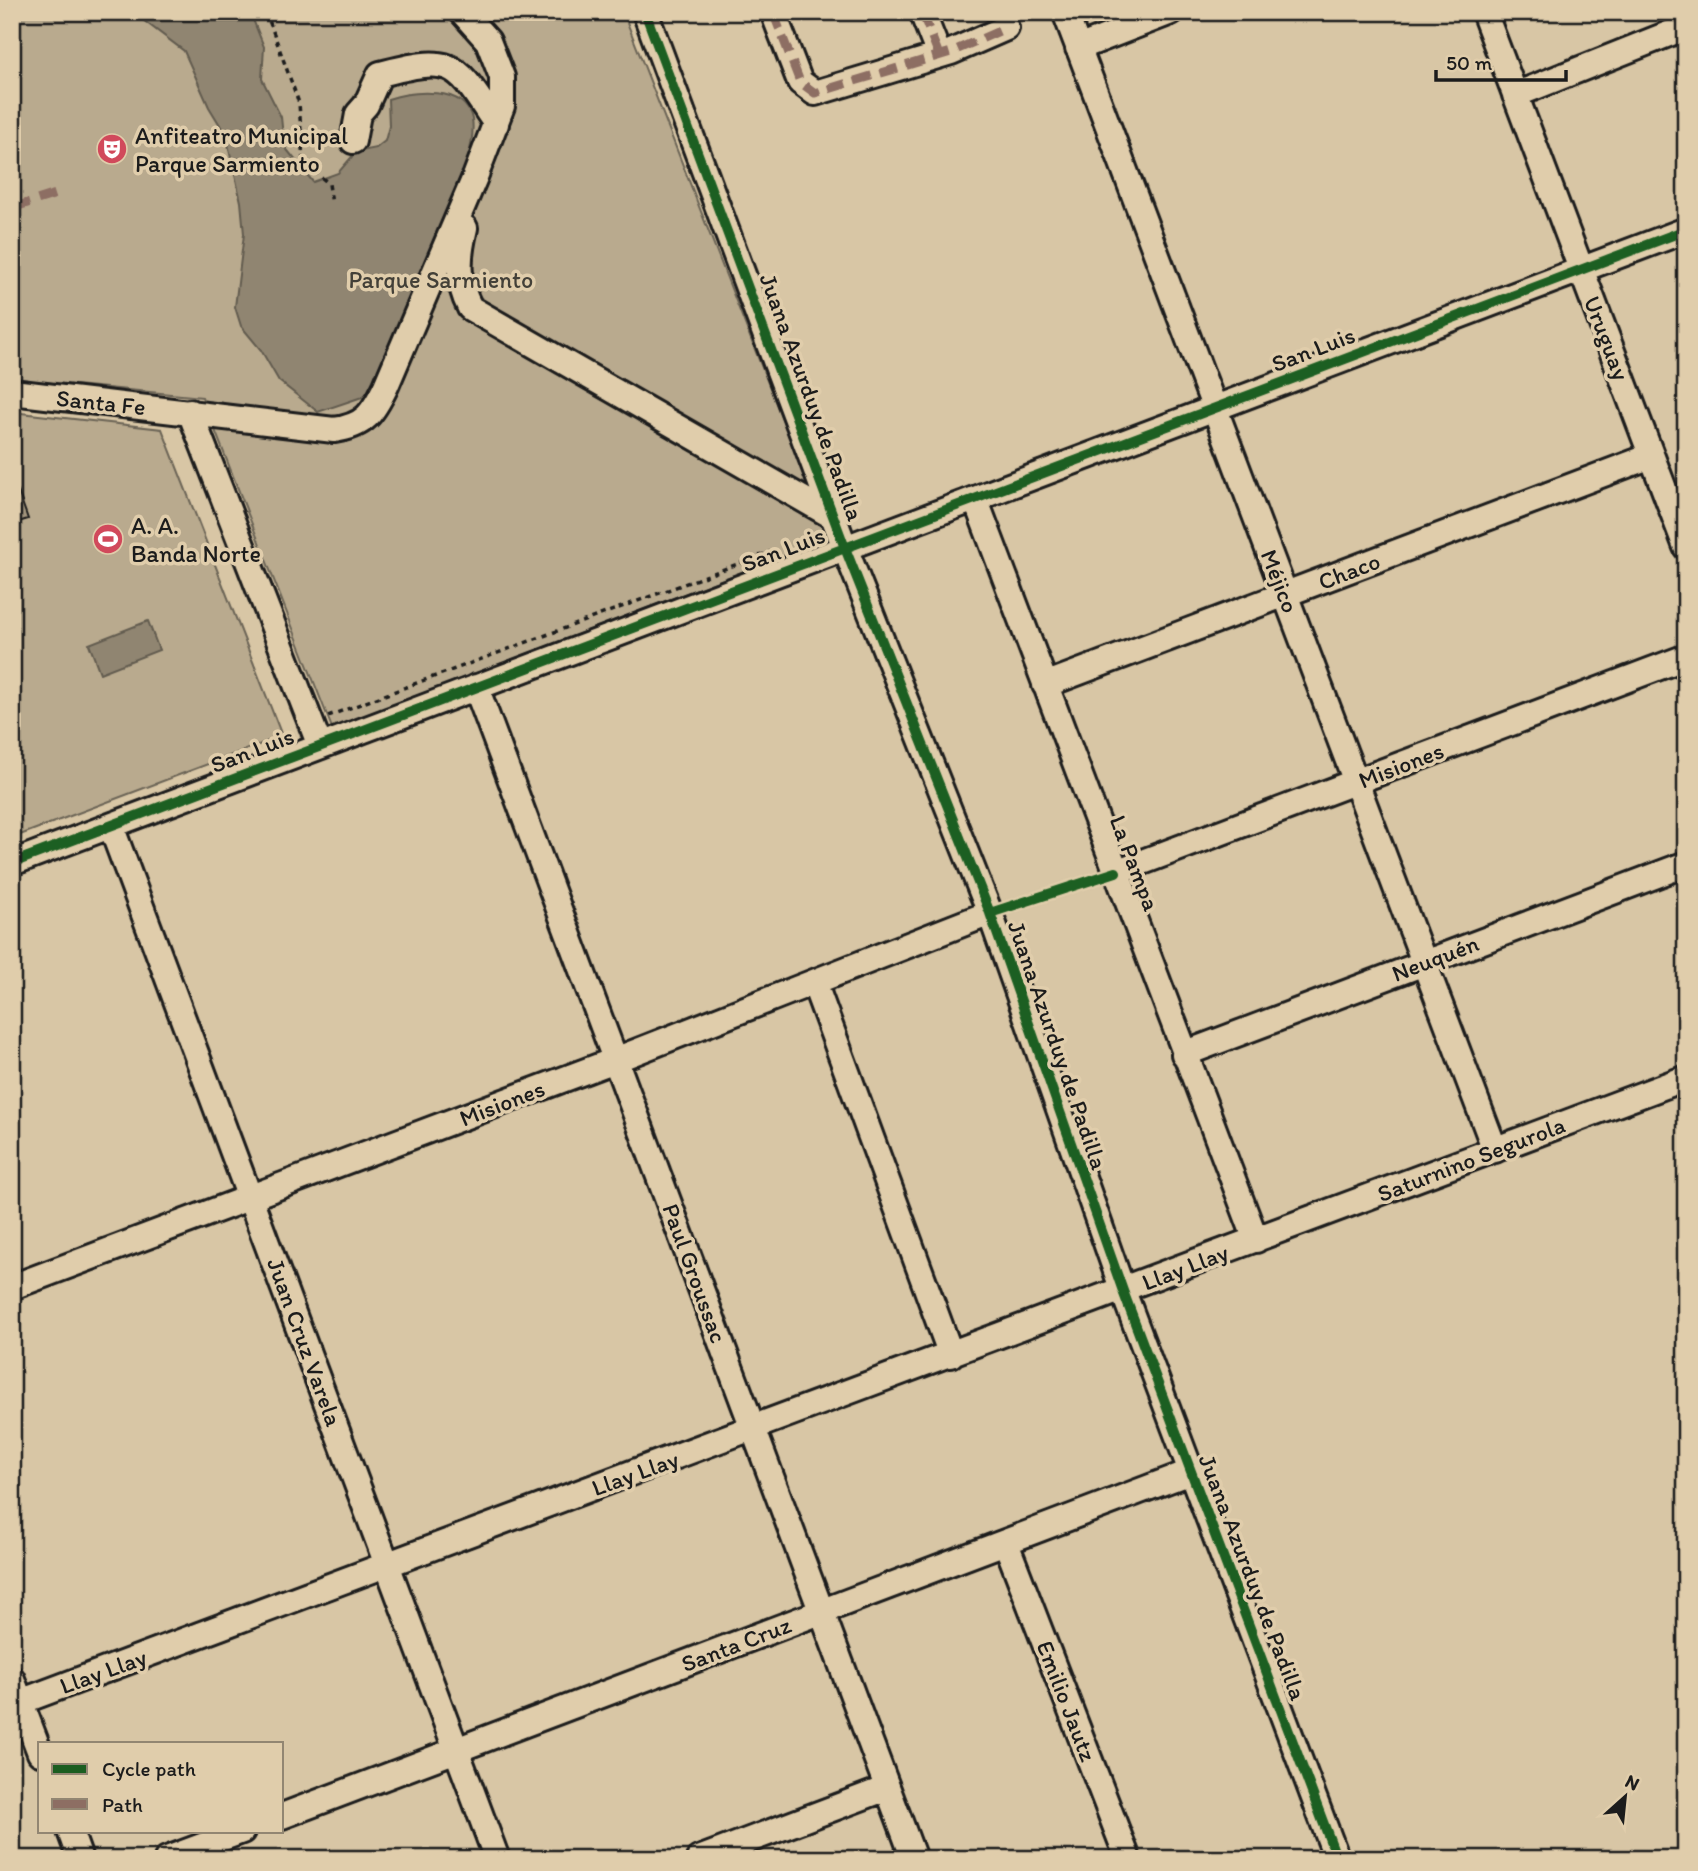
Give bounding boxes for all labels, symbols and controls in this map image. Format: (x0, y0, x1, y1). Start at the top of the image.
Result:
scale bar (1436, 38, 1565, 82)
text: 50 m (1446, 50, 1493, 75)
place label: Anfiteatro Municipal Parque Sarmiento (135, 121, 348, 178)
theatre icon: Anfiteatro Municipal Parque Sarmiento (95, 132, 129, 166)
park label: Parque Sarmiento (349, 265, 533, 294)
street label: Juana Azurduy de Padilla (754, 269, 870, 525)
street label: Uruguay (1578, 292, 1637, 385)
street label: San Luis (1267, 320, 1359, 378)
street label: Santa Fe (55, 383, 147, 421)
place label: A. A. Banda Norte (131, 511, 261, 568)
street label: San Luis (737, 520, 829, 578)
sports icon: A. A. Banda Norte (91, 522, 125, 556)
street label: Méjico (1255, 545, 1305, 617)
street label: Chaco (1314, 546, 1384, 596)
street label: San Luis (206, 721, 298, 779)
street label: Misiones (1354, 736, 1448, 794)
street label: La Pampa (1104, 811, 1167, 915)
street label: Juana Azurduy de Padilla (1002, 917, 1114, 1174)
street label: Neuquén (1388, 928, 1483, 988)
street label: Misiones (455, 1074, 549, 1132)
street label: Saturnino Segurola (1373, 1110, 1569, 1208)
street label: Paul Groussac (656, 1199, 734, 1347)
street label: Llay Llay (1138, 1237, 1232, 1297)
street label: Juan Cruz Varela (261, 1254, 349, 1431)
street label: Llay Llay (588, 1444, 682, 1502)
street label: Juana Azurduy de Padilla (1193, 1450, 1314, 1705)
street label: Santa Cruz (677, 1610, 795, 1678)
street label: Emilio Jautz (1031, 1637, 1103, 1765)
street label: Llay Llay (56, 1642, 150, 1700)
legend (38, 1742, 284, 1832)
text: Cycle path (102, 1756, 196, 1781)
north arrow (1590, 1762, 1660, 1832)
text: N (1622, 1769, 1643, 1795)
text: Path (102, 1792, 143, 1817)

